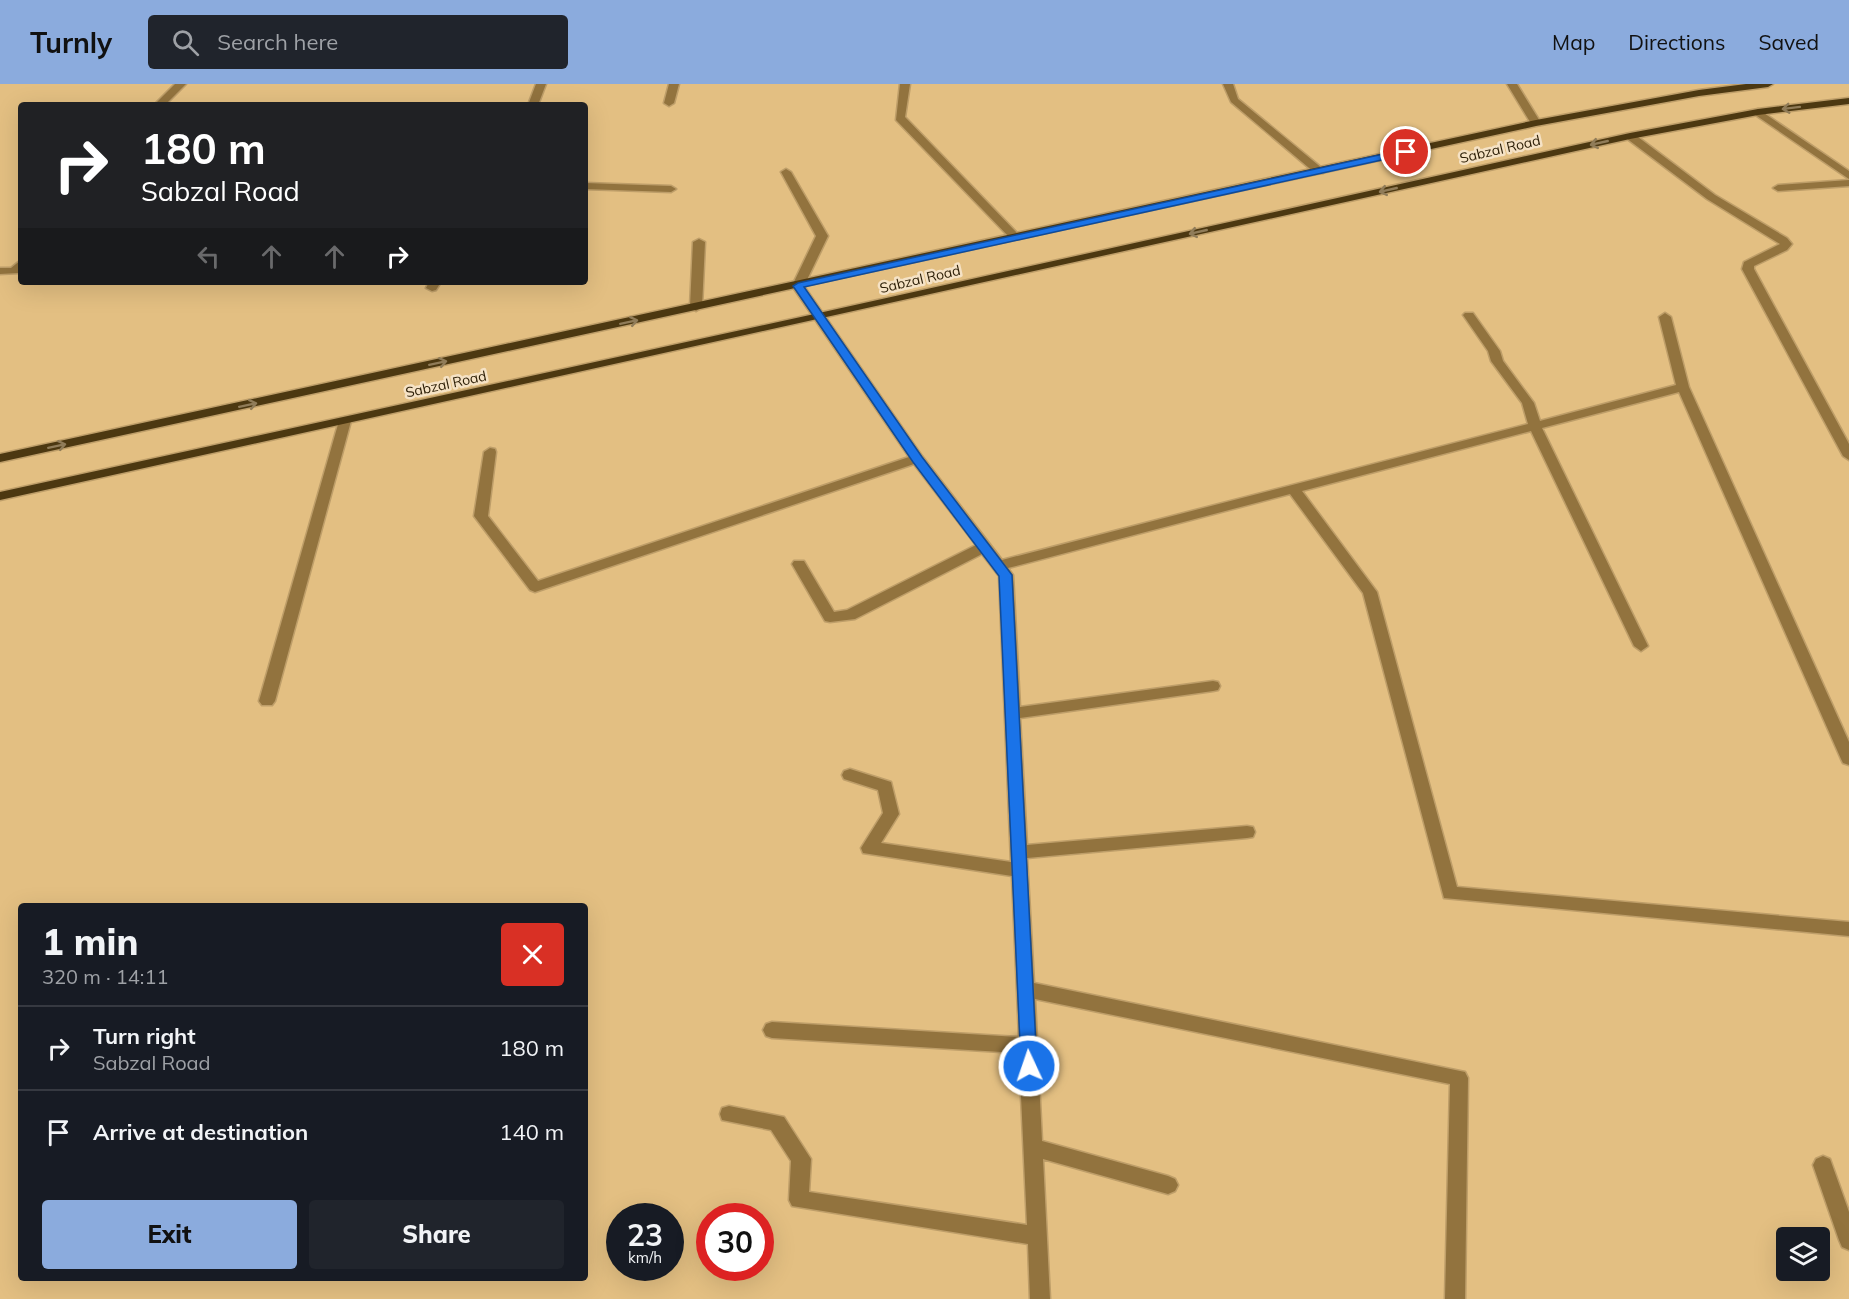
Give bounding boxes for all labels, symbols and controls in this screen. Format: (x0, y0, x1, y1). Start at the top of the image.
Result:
search box (148, 15, 568, 69)
text: Turnly (30, 25, 112, 60)
icon: search (169, 26, 202, 59)
text: Search here (217, 28, 338, 56)
text: Map (1552, 29, 1595, 55)
text: Directions (1628, 29, 1725, 55)
text: Saved (1758, 29, 1819, 55)
one-way arrow (1782, 103, 1801, 114)
text: 180 m (141, 122, 266, 175)
icon: right (42, 126, 120, 204)
pin (1380, 126, 1431, 177)
street label: Sabzal Road (1458, 131, 1542, 167)
icon: arrive (1389, 135, 1422, 168)
one-way arrow (1590, 137, 1609, 149)
text: Sabzal Road (141, 174, 300, 208)
one-way arrow (1379, 184, 1398, 196)
one-way arrow (1189, 227, 1208, 238)
icon: left (192, 240, 225, 273)
icon: ahead (255, 240, 288, 273)
icon: ahead (318, 240, 351, 273)
icon: right (381, 240, 414, 273)
street label: Sabzal Road (878, 261, 962, 297)
one-way arrow (619, 316, 638, 327)
one-way arrow (428, 357, 448, 368)
street label: Sabzal Road (404, 367, 488, 401)
one-way arrow (238, 398, 257, 410)
one-way arrow (47, 440, 66, 451)
text: 1 min (42, 919, 138, 964)
button: close (501, 923, 564, 986)
text: 320 m · 14:11 (42, 964, 168, 989)
text: Turn right (93, 1022, 196, 1050)
icon: right (42, 1032, 75, 1065)
text: 180 m (499, 1034, 564, 1062)
position arrow (997, 1034, 1061, 1098)
text: Sabzal Road (93, 1050, 211, 1075)
icon: arrive (42, 1116, 75, 1149)
text: Arrive at destination (93, 1118, 308, 1146)
text: 140 m (499, 1118, 564, 1146)
button: Exit (42, 1200, 297, 1269)
button: Share (309, 1200, 564, 1269)
speed limit sign: 30 (696, 1203, 774, 1281)
text: 23 (627, 1216, 663, 1254)
map controls (1776, 1227, 1830, 1281)
button: layers (1776, 1227, 1830, 1281)
text: km/h (628, 1248, 662, 1267)

